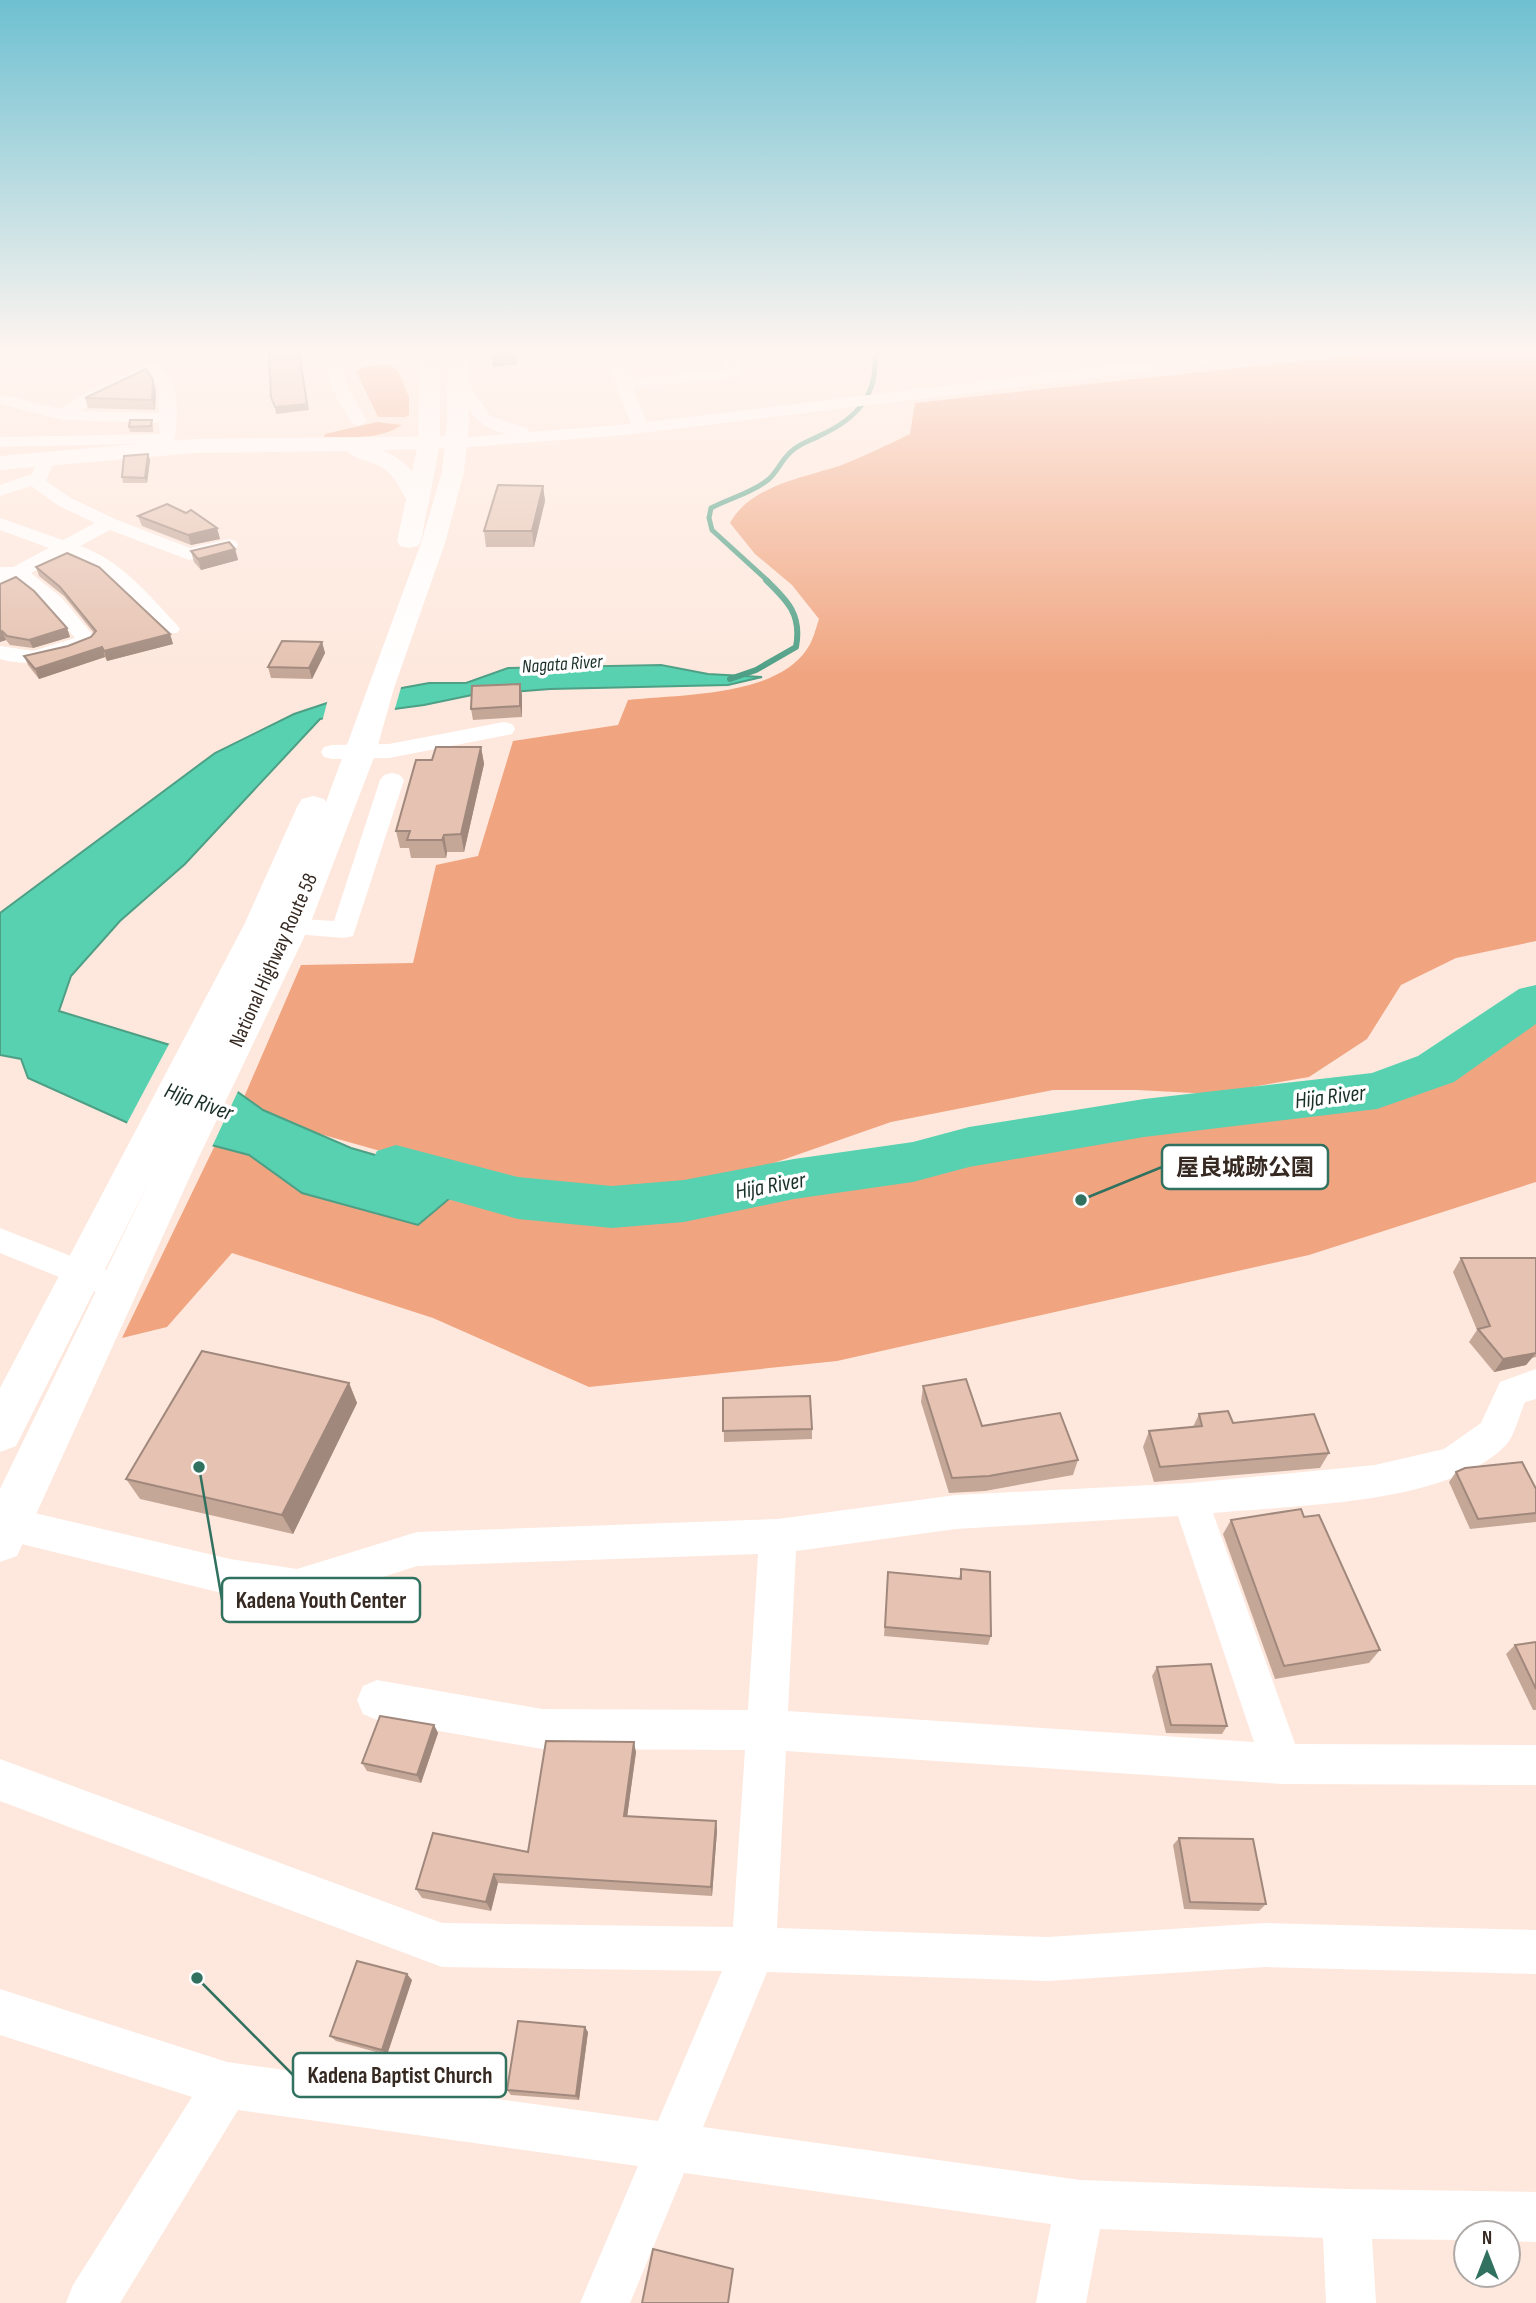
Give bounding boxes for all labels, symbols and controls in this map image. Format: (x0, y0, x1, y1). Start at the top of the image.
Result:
water label: Nagata River (521, 650, 604, 679)
street label: National Highway Route 58 (224, 869, 323, 1051)
water label: Hija River (160, 1077, 238, 1128)
water label: Hija River (1293, 1079, 1369, 1115)
callout: 屋良城跡公園 (1162, 1145, 1328, 1189)
text: 屋良城跡公園 (1176, 1154, 1314, 1182)
water label: Hija River (733, 1166, 809, 1206)
callout: Kadena Youth Center (222, 1578, 420, 1622)
text: Kadena Youth Center (236, 1587, 406, 1615)
callout: Kadena Baptist Church (293, 2053, 506, 2097)
text: Kadena Baptist Church (307, 2062, 493, 2090)
north arrow (1452, 2219, 1522, 2289)
text: N (1482, 2227, 1492, 2250)

